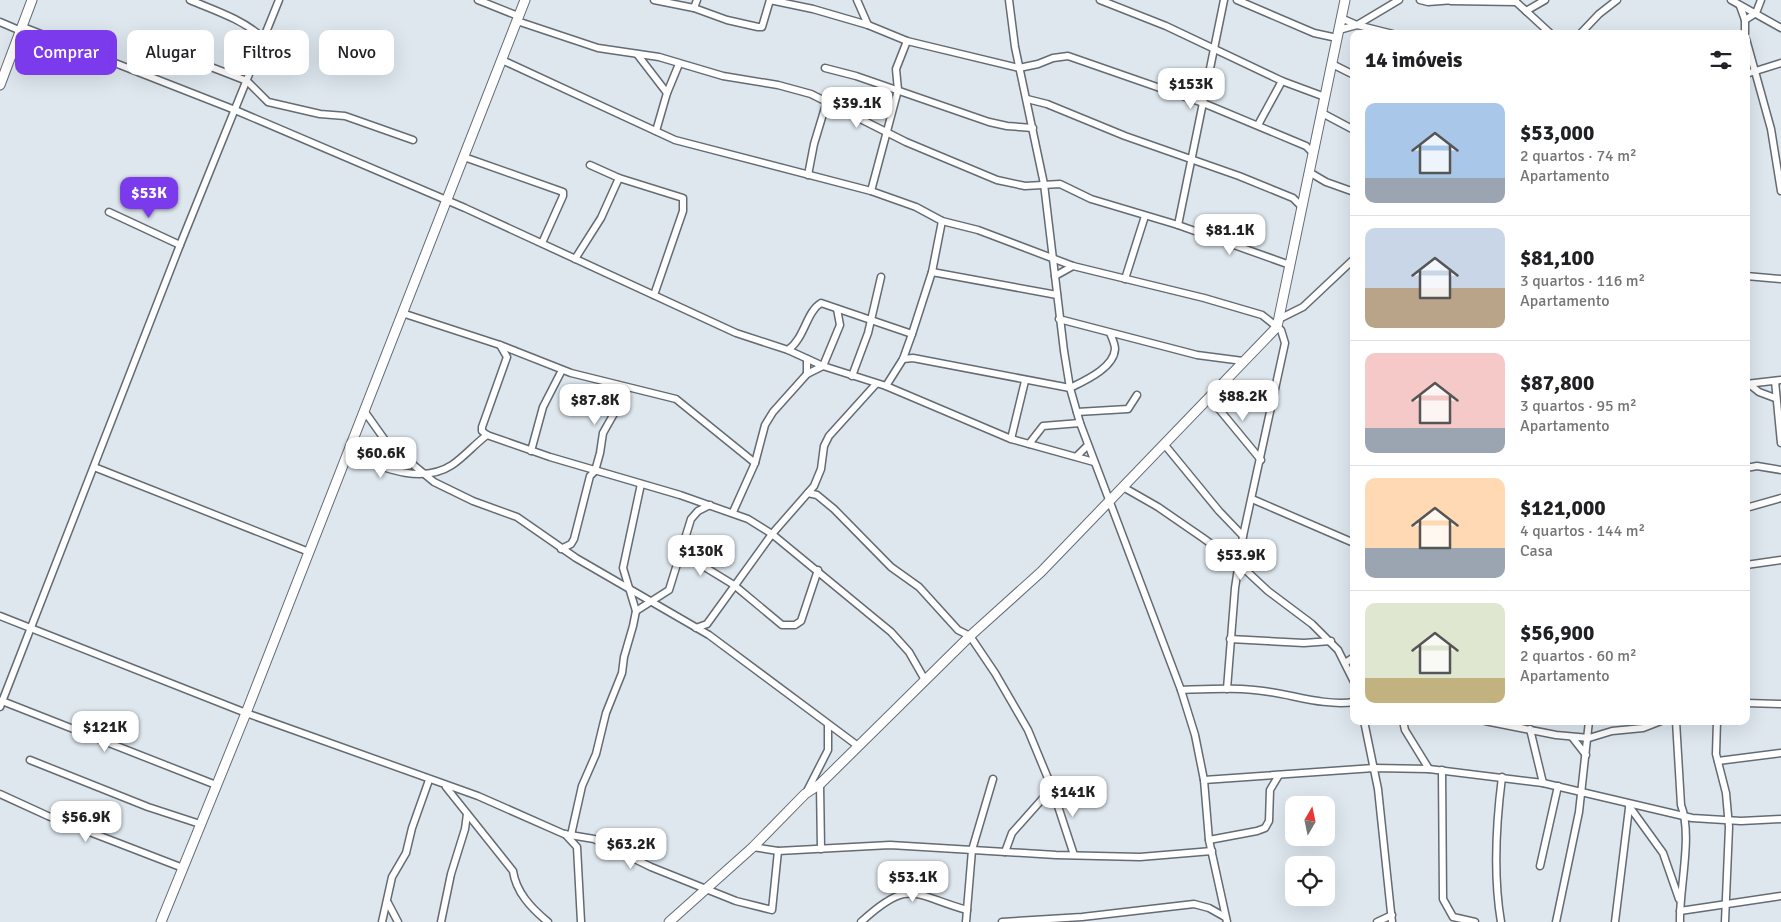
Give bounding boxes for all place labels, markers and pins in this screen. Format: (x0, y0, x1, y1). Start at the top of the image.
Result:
pin: $153K (1156, 68, 1226, 110)
pin: $39.1K (816, 86, 898, 129)
pin: $53K (119, 176, 179, 219)
pin: $81.1K (1189, 214, 1271, 256)
pin: $88.2K (1202, 380, 1284, 422)
pin: $87.8K (554, 384, 636, 426)
pin: $60.6K (340, 436, 422, 479)
pin: $130K (666, 534, 736, 577)
pin: $53.9K (1200, 538, 1282, 581)
pin: $121K (70, 710, 140, 753)
pin: $141K (1038, 776, 1108, 818)
pin: $56.9K (45, 800, 127, 843)
pin: $63.2K (590, 828, 672, 870)
pin: $53.1K (872, 860, 954, 903)

